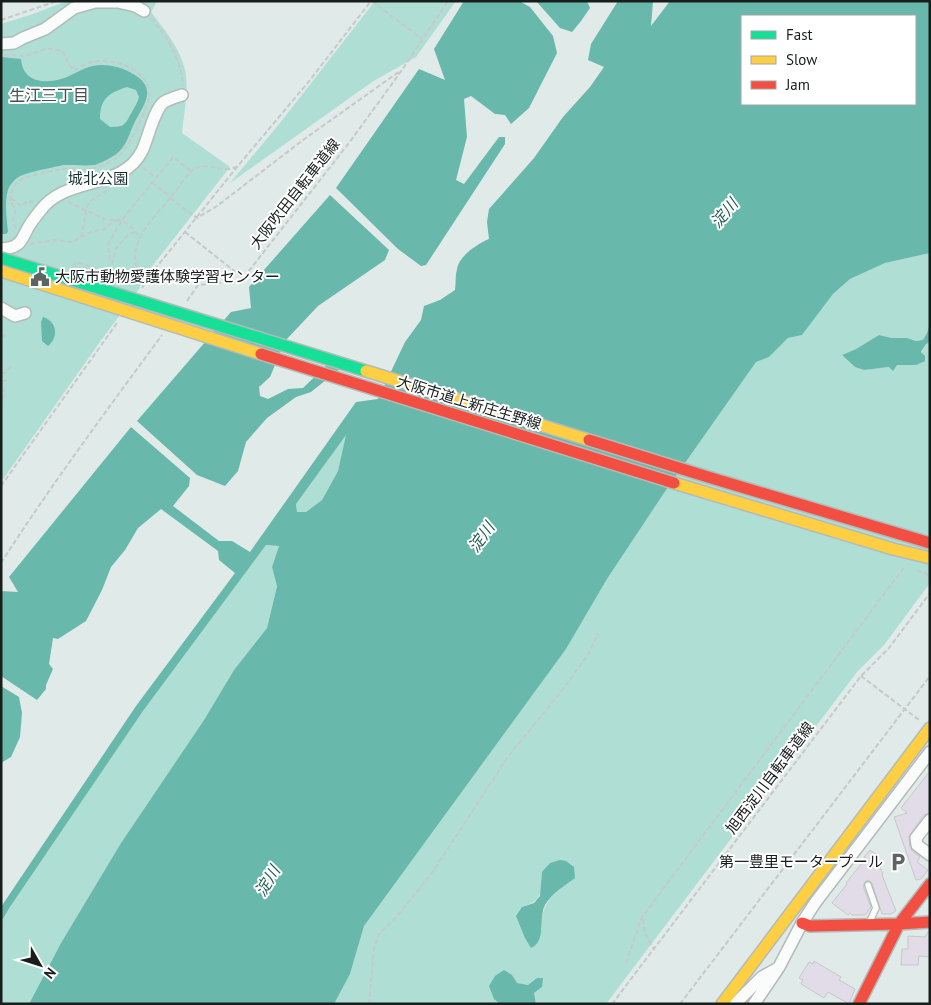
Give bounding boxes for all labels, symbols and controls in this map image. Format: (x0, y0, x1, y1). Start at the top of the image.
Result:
legend (741, 15, 916, 105)
text: Fast (786, 25, 813, 44)
text: Slow (786, 50, 817, 69)
text: Jam (785, 75, 810, 94)
district label: 生江三丁目 (9, 85, 89, 105)
street label: 大阪吹田自転車道線 (246, 135, 344, 253)
park label: 城北公園 (68, 169, 128, 188)
water label: 淀川 (706, 193, 743, 232)
public building icon: 大阪市動物愛護体験学習センター (29, 266, 51, 288)
place label: 大阪市動物愛護体験学習センター (55, 267, 280, 286)
street label: 大阪市道上新庄生野線 (395, 372, 544, 434)
water label: 淀川 (464, 517, 500, 556)
street label: 旭西淀川自転車道線 (721, 718, 818, 837)
parking icon: 第一豊里モータープール (887, 851, 909, 873)
place label: 第一豊里モータープール (719, 852, 883, 871)
water label: 淀川 (250, 860, 285, 900)
north arrow (15, 940, 65, 990)
text: N (40, 964, 60, 982)

